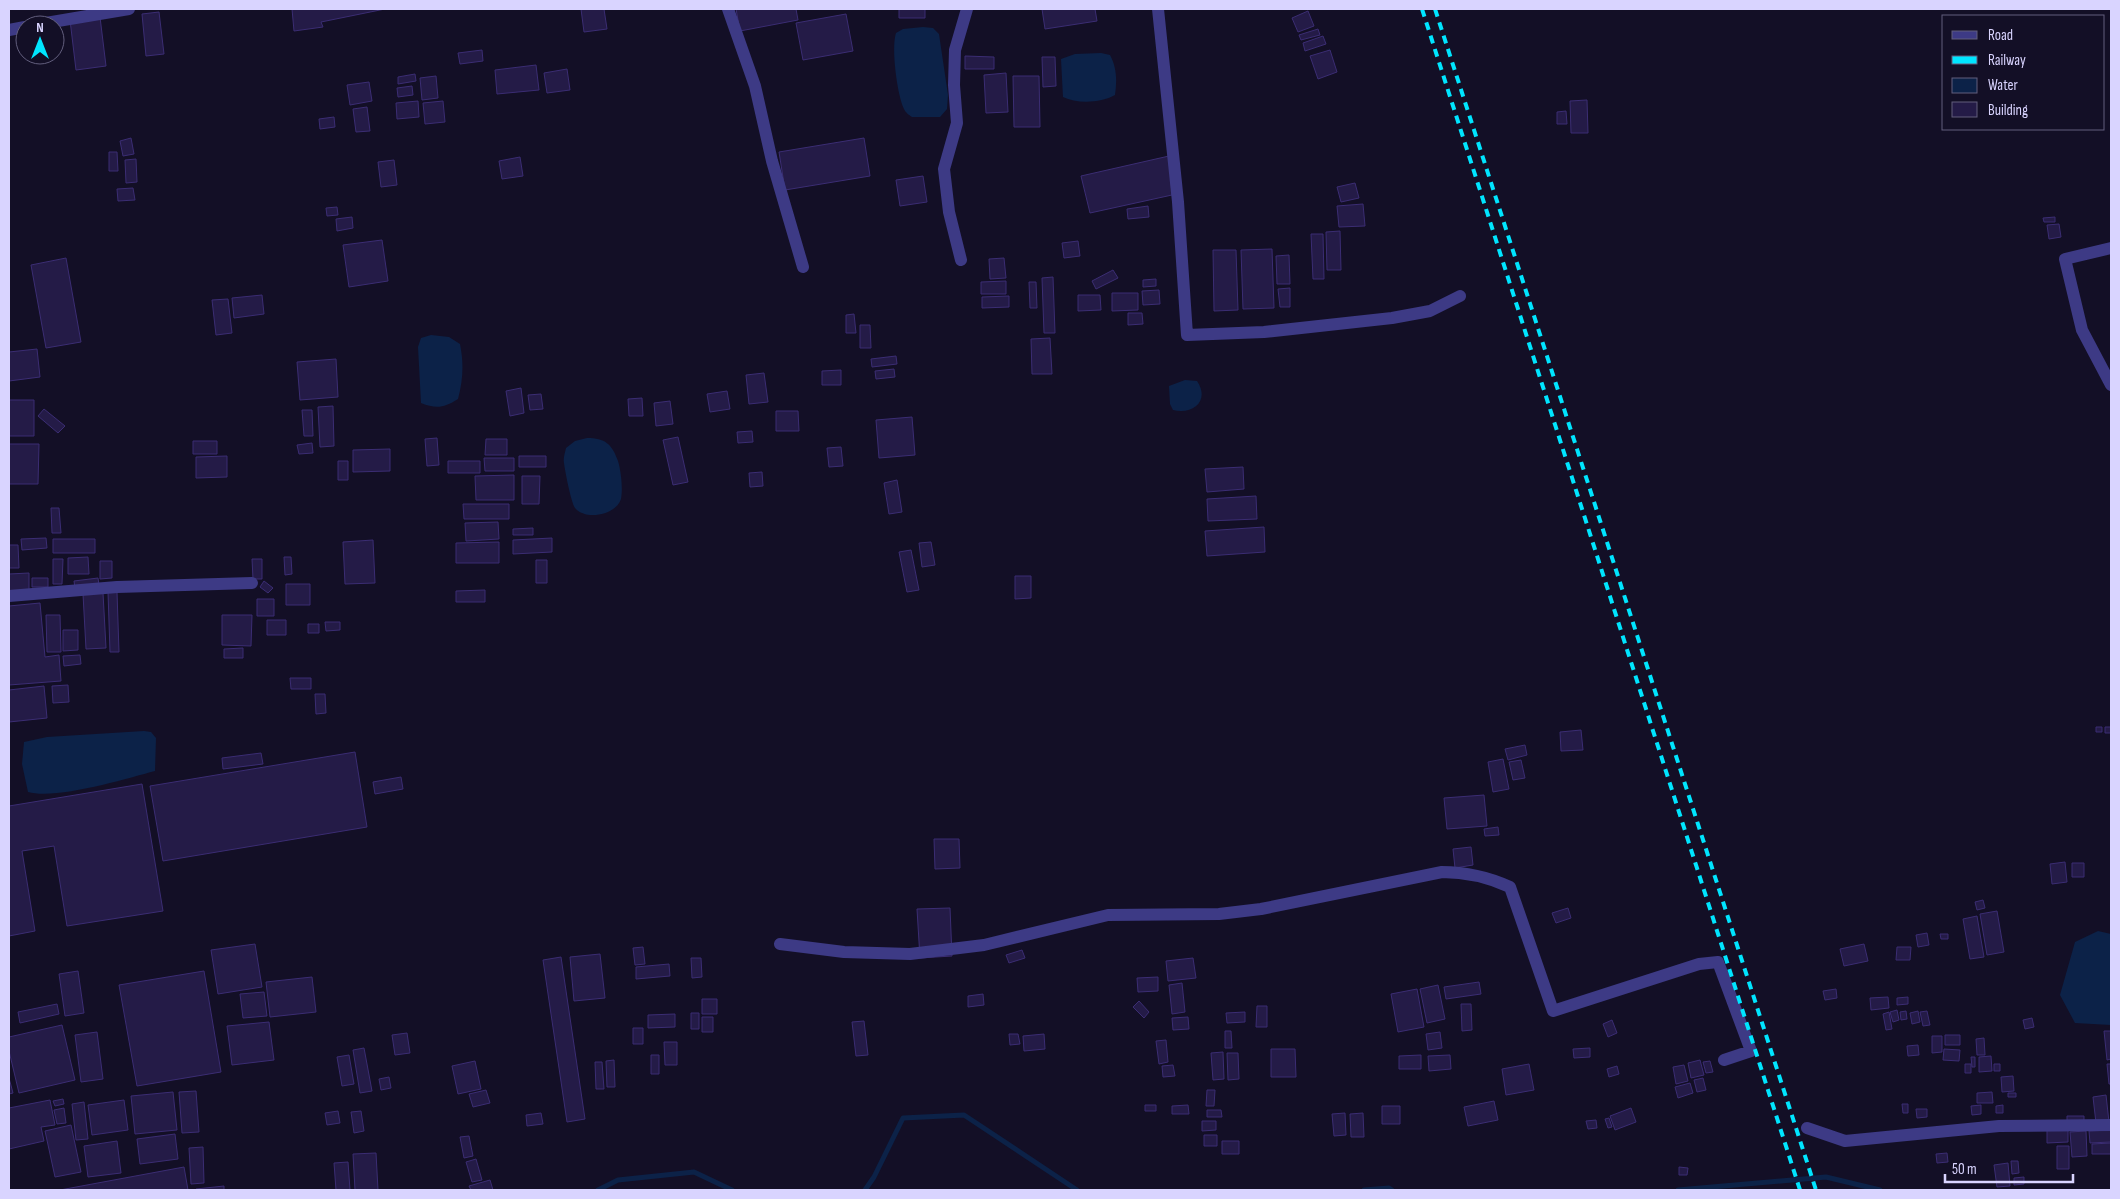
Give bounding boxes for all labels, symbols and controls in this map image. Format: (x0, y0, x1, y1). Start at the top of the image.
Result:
north arrow (15, 15, 65, 65)
legend (1942, 15, 2105, 130)
text: N (36, 19, 44, 36)
text: Road (1988, 26, 2013, 45)
text: Railway (1988, 51, 2026, 70)
text: Water (1988, 76, 2019, 95)
text: Building (1988, 101, 2028, 120)
scale bar (1945, 1152, 2072, 1184)
text: 50 m (1952, 1160, 1977, 1179)

